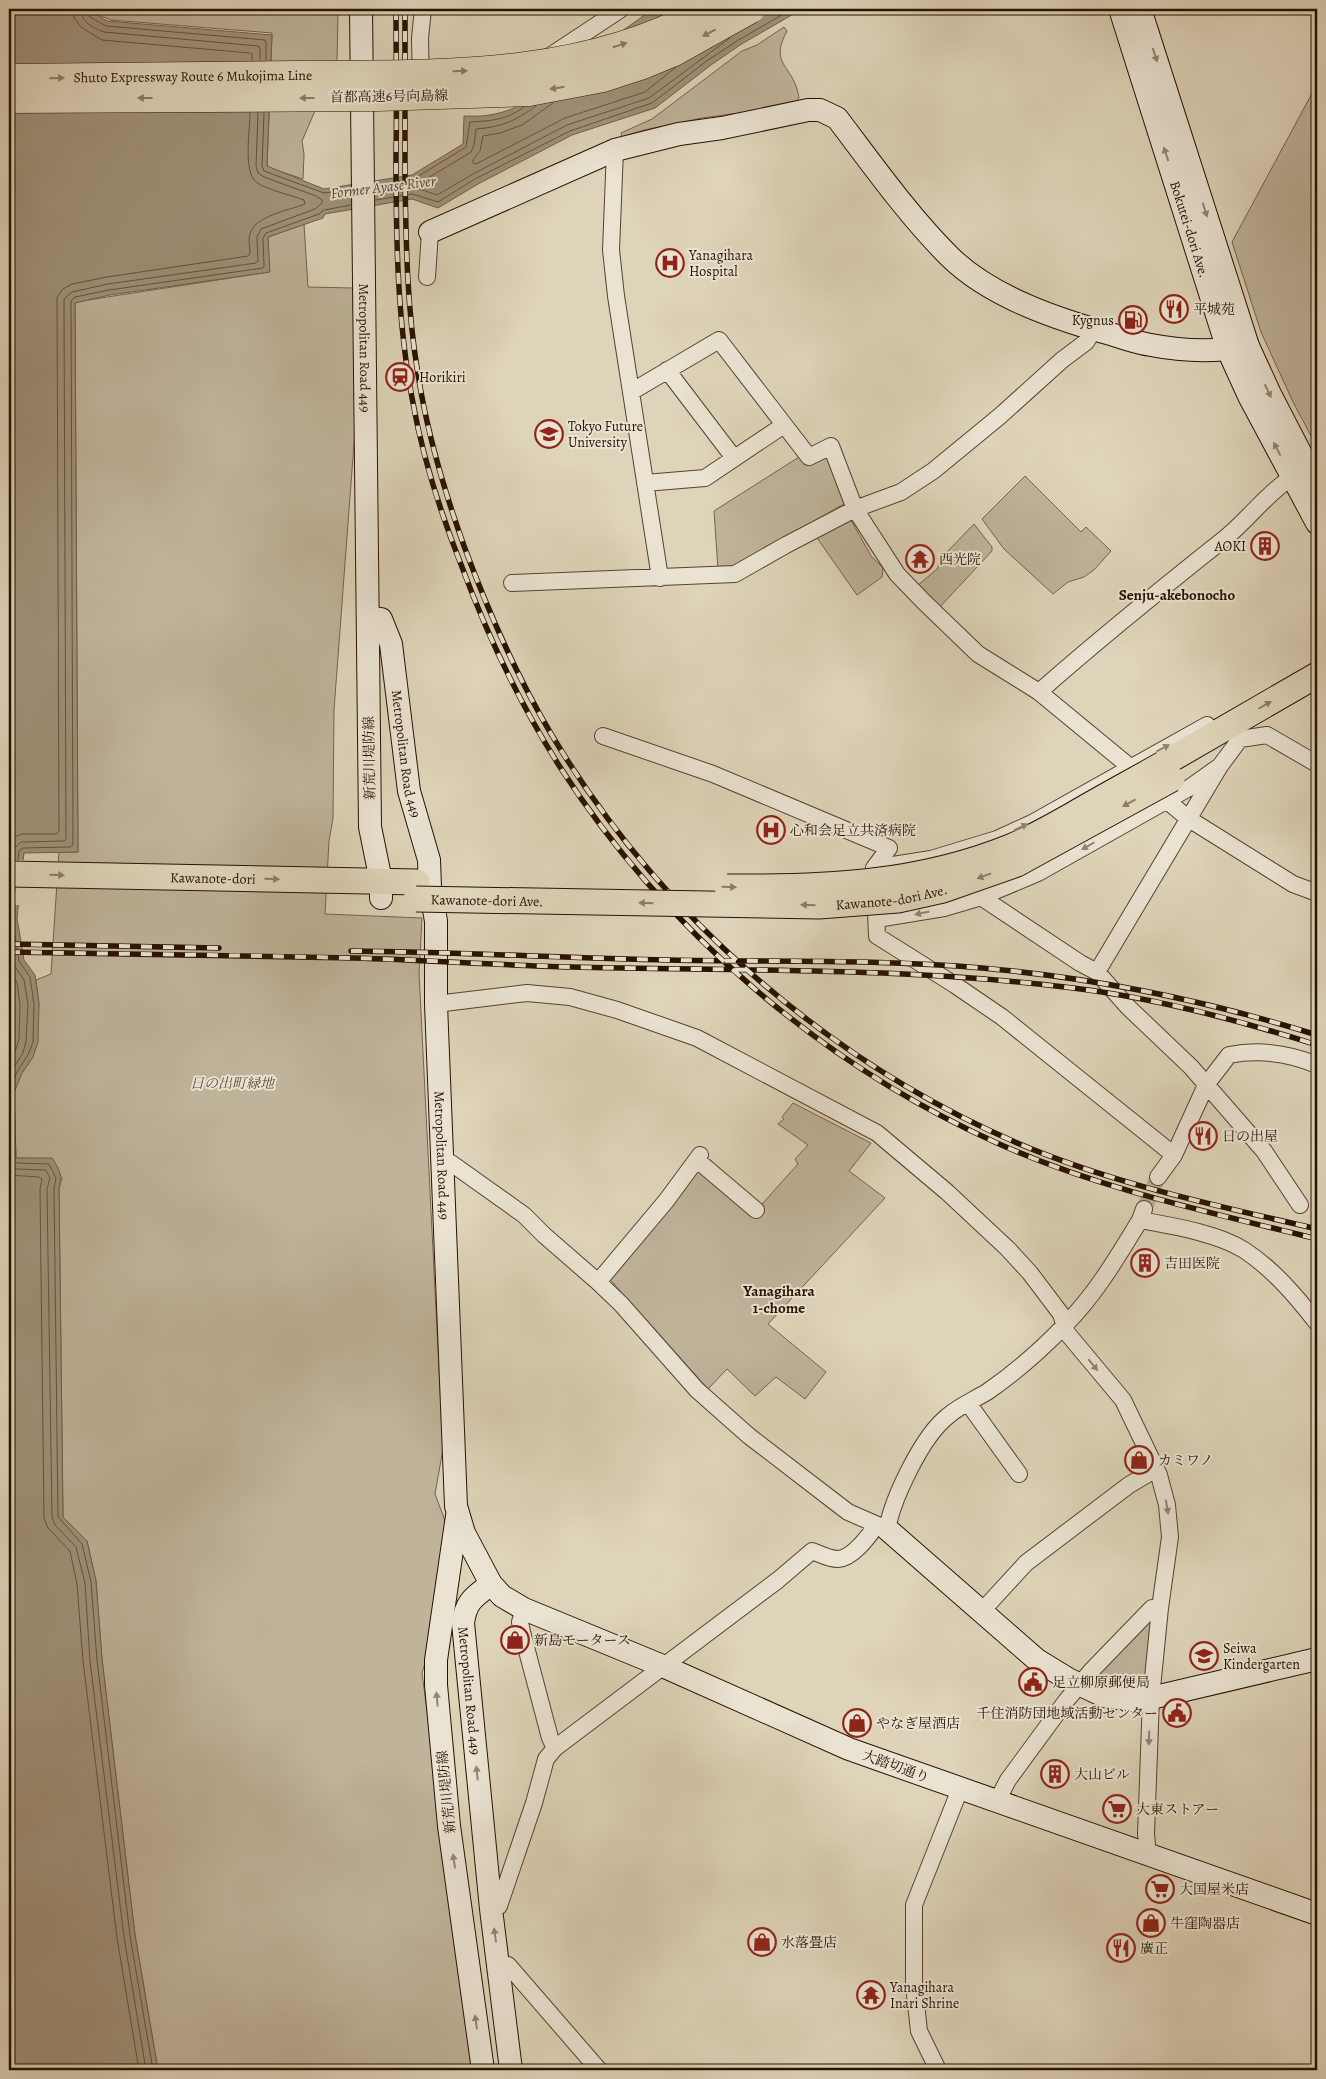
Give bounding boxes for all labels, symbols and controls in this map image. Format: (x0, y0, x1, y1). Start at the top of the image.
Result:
one-way arrow (702, 29, 716, 37)
one-way arrow (613, 41, 628, 49)
one-way arrow (1151, 48, 1159, 63)
street label: Shuto Expressway Route 6 Mukojima Line (73, 66, 312, 87)
one-way arrow (452, 67, 468, 75)
one-way arrow (50, 74, 66, 82)
one-way arrow (549, 84, 565, 92)
street label: 首都高速6号向島線 (330, 86, 448, 107)
one-way arrow (137, 94, 153, 102)
one-way arrow (299, 94, 315, 102)
one-way arrow (1161, 146, 1169, 161)
water label: Former Ayase River (329, 171, 437, 203)
street label: Bokutei-dori Ave. (1165, 179, 1214, 280)
one-way arrow (1202, 202, 1209, 217)
place label: Yanagihara Hospital (688, 246, 754, 281)
hospital icon: Yanagihara Hospital (655, 248, 685, 278)
street label: Metropolitan Road 449 (354, 283, 374, 413)
restaurant icon: 平城苑 (1159, 294, 1189, 324)
place label: 平城苑 (1193, 300, 1235, 319)
fuel station icon: Kygnus (1118, 305, 1148, 335)
place label: Kygnus (1072, 311, 1114, 330)
station icon: Horikiri (385, 362, 415, 392)
place label: Horikiri (419, 368, 466, 387)
one-way arrow (1265, 384, 1273, 398)
place label: Tokyo Future University (568, 417, 643, 452)
school or university icon: Tokyo Future University (534, 419, 564, 449)
one-way arrow (1273, 442, 1281, 457)
building icon: AOKI (1250, 531, 1280, 561)
place label: AOKI (1213, 537, 1246, 556)
temple icon: 西光院 (905, 544, 935, 574)
place label: 西光院 (939, 550, 981, 569)
district label: Senju-akebonocho (1119, 585, 1235, 605)
street label: Metropolitan Road 449 (387, 689, 425, 820)
one-way arrow (1259, 700, 1272, 709)
street label: 新荒川堤防線 (359, 716, 380, 800)
one-way arrow (1156, 744, 1171, 752)
one-way arrow (1122, 799, 1137, 807)
hospital icon: 心和会足立共済病院 (756, 815, 786, 845)
place label: 心和会足立共済病院 (790, 821, 916, 840)
one-way arrow (1014, 823, 1029, 832)
one-way arrow (1081, 842, 1095, 850)
street label: Kawanote-dori (170, 868, 256, 889)
one-way arrow (50, 871, 66, 879)
one-way arrow (977, 873, 992, 880)
one-way arrow (265, 875, 281, 883)
street label: Kawanote-dori Ave. (835, 880, 950, 915)
one-way arrow (721, 883, 737, 891)
street label: Kawanote-dori Ave. (430, 890, 543, 911)
one-way arrow (637, 899, 653, 907)
one-way arrow (800, 901, 816, 909)
one-way arrow (913, 909, 929, 917)
park label: 日の出町緑地 (190, 1074, 276, 1093)
street label: Metropolitan Road 449 (429, 1090, 454, 1220)
restaurant icon: 日の出屋 (1188, 1121, 1218, 1151)
place label: 日の出屋 (1222, 1127, 1278, 1146)
building icon: 吉田医院 (1130, 1248, 1160, 1278)
place label: 吉田医院 (1164, 1254, 1220, 1273)
district label: Yanagihara 1-chome (742, 1281, 816, 1318)
one-way arrow (1088, 1358, 1099, 1371)
shop icon: カミワノ (1124, 1445, 1154, 1475)
place label: カミワノ (1158, 1451, 1214, 1470)
one-way arrow (1163, 1500, 1171, 1516)
shop icon: 新島モータース (500, 1625, 530, 1655)
street label: Metropolitan Road 449 (453, 1626, 485, 1756)
place label: 新島モータース (534, 1631, 631, 1650)
place label: Seiwa Kindergarten (1223, 1639, 1300, 1674)
school or university icon: Seiwa Kindergarten (1189, 1641, 1219, 1671)
public building icon: 足立柳原郵便局 (1018, 1667, 1048, 1697)
place label: 足立柳原郵便局 (1052, 1673, 1150, 1692)
one-way arrow (433, 1691, 441, 1707)
public building icon: 千住消防団地域活動センター (1162, 1698, 1192, 1728)
place label: 千住消防団地域活動センター (977, 1704, 1158, 1723)
shop icon: やなぎ屋酒店 (842, 1708, 872, 1738)
place label: やなぎ屋酒店 (876, 1714, 960, 1733)
one-way arrow (1145, 1731, 1153, 1747)
street label: 大踏切通り (860, 1746, 932, 1787)
street label: 新荒川堤防線 (433, 1749, 460, 1835)
building icon: 大山ビル (1040, 1759, 1070, 1789)
one-way arrow (473, 1765, 481, 1781)
place label: 大山ビル (1074, 1765, 1130, 1784)
supermarket icon: 大東ストアー (1102, 1794, 1132, 1824)
place label: 大東ストアー (1136, 1800, 1219, 1819)
one-way arrow (450, 1853, 458, 1869)
supermarket icon: 大国屋米店 (1145, 1874, 1175, 1904)
place label: 大国屋米店 (1179, 1880, 1249, 1899)
shop icon: 牛窪陶器店 (1136, 1908, 1166, 1938)
place label: 牛窪陶器店 (1170, 1914, 1240, 1933)
one-way arrow (491, 1927, 499, 1943)
shop icon: 水落畳店 (747, 1927, 777, 1957)
place label: 水落畳店 (781, 1933, 837, 1952)
restaurant icon: 廣正 (1106, 1933, 1136, 1963)
place label: 廣正 (1140, 1939, 1168, 1958)
place label: Yanagihara Inari Shrine (889, 1978, 959, 2013)
temple icon: Yanagihara Inari Shrine (856, 1980, 886, 2010)
one-way arrow (472, 2014, 480, 2030)

